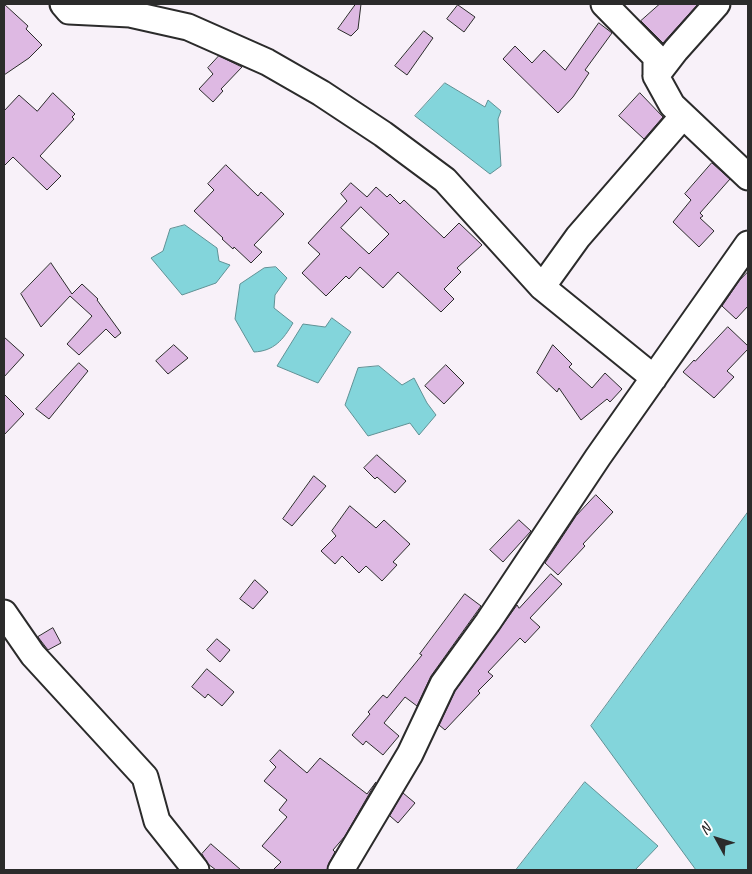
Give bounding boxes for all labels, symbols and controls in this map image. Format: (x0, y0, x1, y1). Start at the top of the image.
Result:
north arrow (692, 814, 742, 864)
text: N (696, 821, 714, 838)

